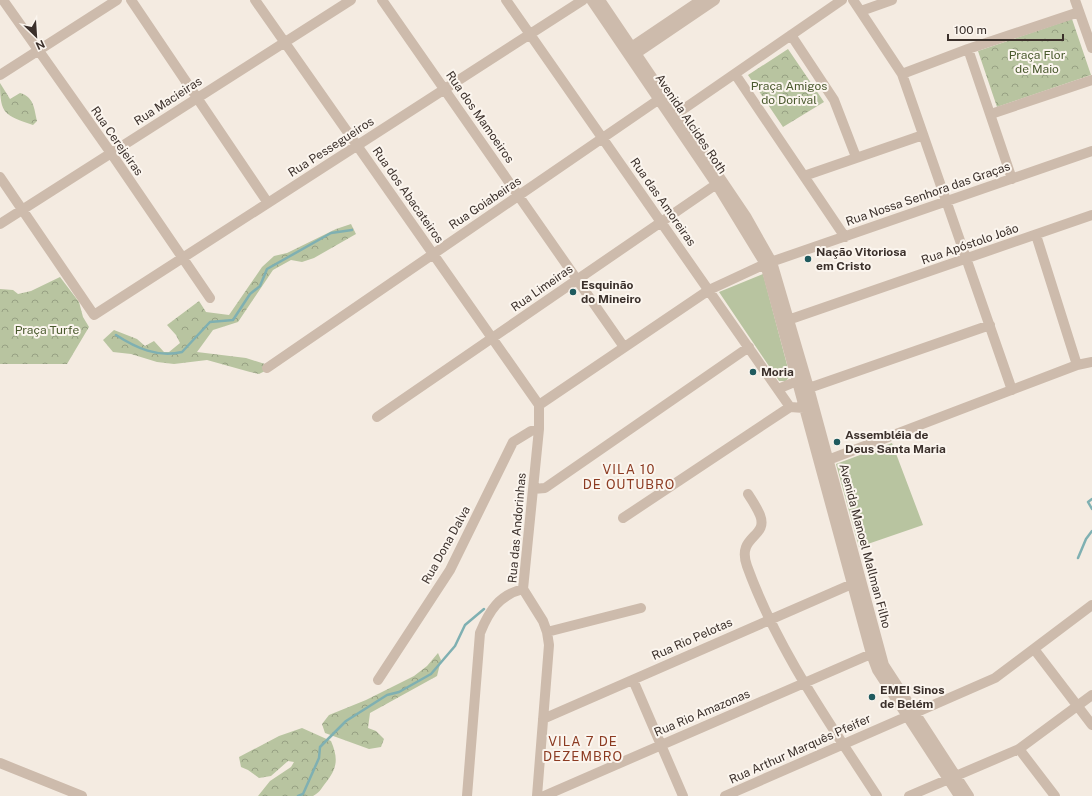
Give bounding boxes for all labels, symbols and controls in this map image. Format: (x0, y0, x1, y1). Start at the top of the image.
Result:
north arrow (16, 16, 56, 56)
scale bar (948, 16, 1063, 42)
text: 100 m (954, 23, 987, 37)
text: N (34, 38, 47, 52)
park label: Praça Flor de Maio (1009, 48, 1066, 76)
street label: Rua dos Mamoeiros (443, 68, 517, 166)
street label: Avenida Alcides Roth (652, 71, 730, 177)
street label: Rua Macieiras (131, 74, 205, 128)
park label: Praça Amigos do Dorival (751, 79, 827, 107)
street label: Rua Cerejeiras (88, 104, 146, 178)
street label: Rua Pessegueiros (286, 114, 376, 180)
street label: Rua dos Abacateiros (370, 144, 446, 246)
street label: Rua das Amoreiras (627, 155, 699, 249)
street label: Rua Nossa Senhora das Graças (844, 159, 1012, 229)
street label: Rua Goiabeiras (446, 174, 524, 232)
street label: Rua Apóstolo João (920, 221, 1021, 267)
place label: Nação Vitoriosa em Cristo (816, 245, 907, 273)
marker: Nação Vitoriosa em Cristo (803, 254, 813, 264)
street label: Rua Limeiras (509, 262, 575, 314)
place label: Esquinão do Mineiro (581, 278, 641, 306)
marker: Esquinão do Mineiro (568, 287, 578, 297)
park label: Praça Turfe (15, 323, 79, 337)
place label: Moria (761, 365, 794, 379)
marker: Moria (748, 367, 758, 377)
place label: Assembléia de Deus Santa Maria (845, 428, 946, 456)
marker: Assembléia de Deus Santa Maria (832, 437, 842, 447)
district label: VILA 10 DE OUTUBRO (583, 462, 675, 492)
street label: Avenida Manoel Mallman Filho (836, 462, 894, 630)
street label: Rua das Andorinhas (505, 472, 529, 584)
street label: Rua Dona Dalva (419, 504, 473, 586)
street label: Rua Rio Pelotas (650, 615, 734, 663)
place label: EMEI Sinos de Belém (880, 683, 945, 711)
street label: Rua Rio Amazonas (652, 686, 752, 740)
marker: EMEI Sinos de Belém (867, 692, 877, 702)
street label: Rua Arthur Marquês Pfeifer (727, 711, 873, 787)
district label: VILA 7 DE DEZEMBRO (543, 734, 623, 764)

